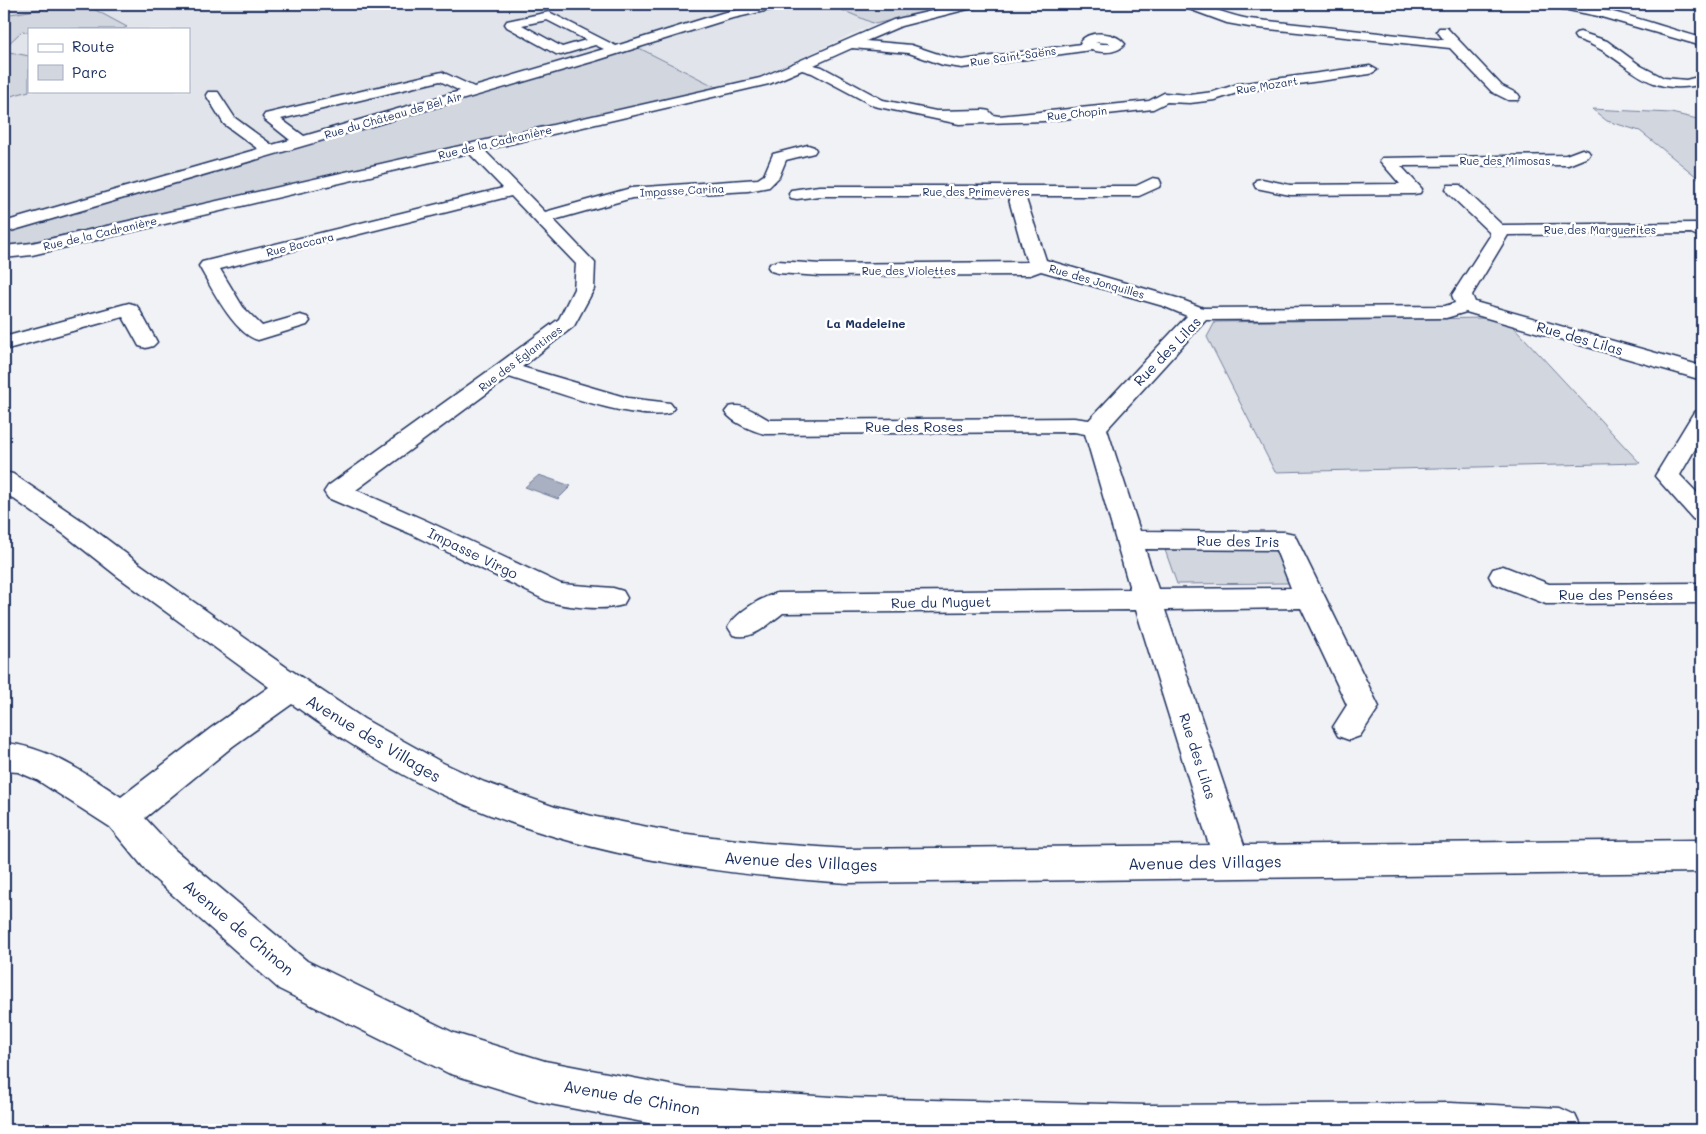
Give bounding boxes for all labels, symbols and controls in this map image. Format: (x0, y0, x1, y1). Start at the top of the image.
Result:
legend (28, 28, 190, 92)
text: Route (72, 36, 115, 56)
street label: Rue Saint-Saëns (969, 43, 1057, 69)
text: Parc (72, 62, 107, 82)
street label: Rue Mozart (1235, 73, 1299, 97)
street label: Rue du Château de Bel Air (322, 88, 464, 142)
street label: Rue Chopin (1046, 102, 1108, 124)
street label: Rue de la Cadranière (437, 122, 554, 162)
street label: Rue des Mimosas (1459, 153, 1551, 168)
street label: Impasse Carina (639, 180, 725, 200)
street label: Rue des Primevères (922, 184, 1030, 199)
street label: Rue de la Cadranière (42, 213, 159, 253)
street label: Rue des Marguerites (1544, 222, 1656, 237)
street label: Rue Baccara (265, 228, 336, 260)
street label: Rue des Jonquilles (1047, 260, 1147, 302)
street label: Rue des Violettes (862, 263, 956, 278)
street label: Rue des Lilas (1129, 312, 1205, 390)
district label: La Madeleine (827, 315, 905, 331)
street label: Rue des Lilas (1534, 317, 1626, 359)
street label: Rue des Églantines (475, 322, 565, 394)
street label: Rue des Roses (865, 417, 963, 436)
street label: Impasse Virgo (425, 523, 521, 583)
street label: Rue des Iris (1196, 531, 1280, 551)
street label: Rue des Pensées (1559, 585, 1673, 604)
street label: Rue du Muguet (891, 592, 991, 612)
street label: Avenue des Villages (303, 689, 445, 787)
street label: Rue des Lilas (1175, 711, 1221, 801)
street label: Avenue des Villages (724, 846, 878, 876)
street label: Avenue des Villages (1128, 850, 1282, 874)
street label: Avenue de Chinon (179, 875, 299, 979)
street label: Avenue de Chinon (562, 1075, 702, 1119)

